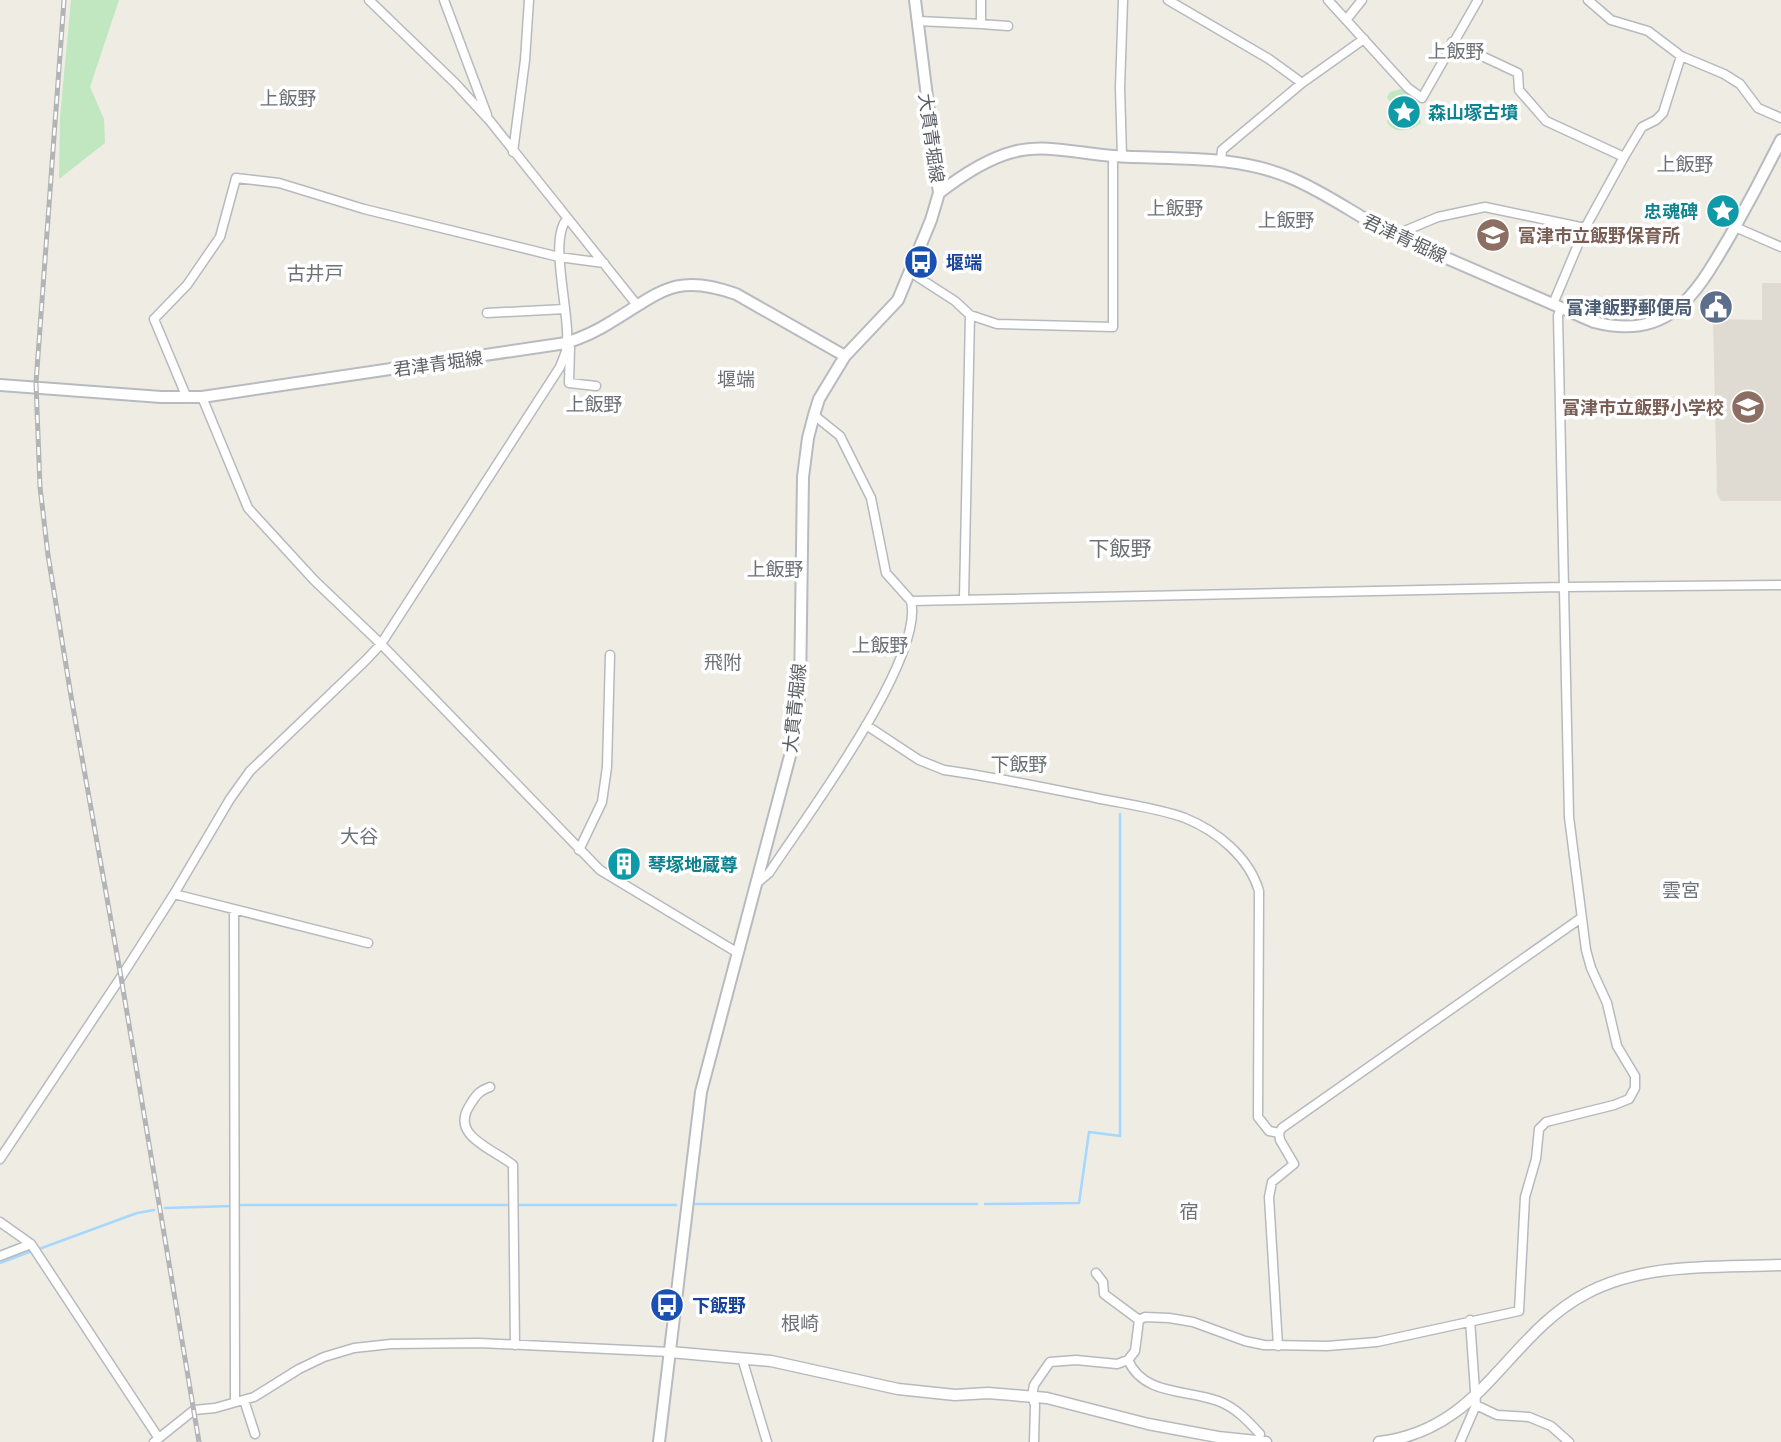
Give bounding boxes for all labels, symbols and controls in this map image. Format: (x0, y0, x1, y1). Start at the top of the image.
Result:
district label: 上飯野 (1427, 38, 1485, 64)
district label: 上飯野 (259, 85, 317, 111)
street label: 大貫青堀線 (914, 92, 950, 184)
place icon: 森山塚古墳 (1385, 93, 1423, 131)
place label: 森山塚古墳 (1428, 100, 1518, 124)
district label: 上飯野 (1656, 151, 1714, 177)
place icon: 忠魂碑 (1704, 192, 1742, 230)
district label: 上飯野 (1146, 195, 1204, 221)
place label: 忠魂碑 (1644, 199, 1698, 223)
district label: 上飯野 (1257, 207, 1315, 233)
street label: 君津青堀線 (1359, 208, 1451, 268)
school or university icon: 富津市立飯野保育所 (1474, 216, 1512, 254)
place label: 富津市立飯野保育所 (1518, 223, 1680, 247)
bus stop icon: 堰端 (902, 243, 940, 281)
place label: 堰端 (946, 250, 982, 274)
district label: 古井戸 (286, 260, 344, 286)
public building icon: 富津飯野郵便局 (1697, 288, 1735, 326)
place label: 富津飯野郵便局 (1566, 295, 1692, 319)
street label: 君津青堀線 (392, 345, 484, 381)
district label: 堰端 (717, 366, 755, 392)
school or university icon: 富津市立飯野小学校 (1729, 388, 1767, 426)
district label: 上飯野 (565, 391, 623, 417)
place label: 富津市立飯野小学校 (1562, 395, 1724, 419)
district label: 下飯野 (1089, 534, 1152, 562)
district label: 上飯野 (746, 556, 804, 582)
district label: 上飯野 (851, 632, 909, 658)
district label: 飛附 (704, 649, 742, 675)
street label: 大貫青堀線 (777, 662, 811, 754)
district label: 下飯野 (990, 751, 1048, 777)
district label: 大谷 (340, 823, 378, 849)
building icon: 琴塚地蔵尊 (605, 845, 643, 883)
place label: 琴塚地蔵尊 (648, 852, 738, 876)
district label: 雲宮 (1662, 877, 1700, 903)
district label: 宿 (1179, 1198, 1199, 1224)
bus stop icon: 下飯野 (648, 1286, 686, 1324)
place label: 下飯野 (692, 1293, 746, 1317)
district label: 根崎 (781, 1310, 819, 1336)

